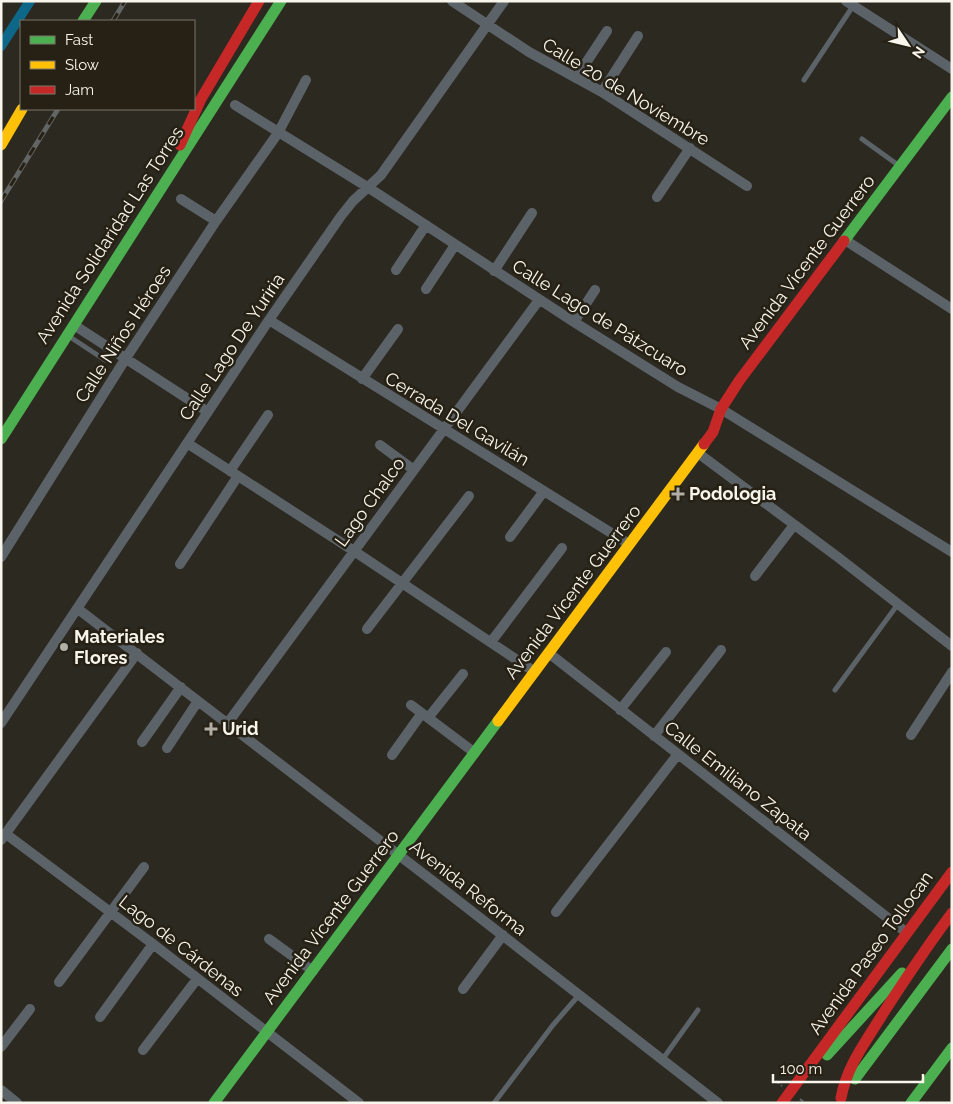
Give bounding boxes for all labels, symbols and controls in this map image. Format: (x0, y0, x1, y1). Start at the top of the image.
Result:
legend (20, 20, 195, 110)
north arrow (883, 20, 933, 70)
text: Fast (65, 31, 93, 49)
street label: Calle 20 de Noviembre (539, 33, 714, 150)
text: N (909, 43, 928, 61)
text: Slow (65, 56, 99, 74)
text: Jam (65, 81, 94, 99)
street label: Avenida Solidaridad Las Torres (32, 122, 188, 347)
street label: Avenida Vicente Guerrero (734, 170, 879, 353)
street label: Calle Lago de Pátzcuaro (509, 255, 692, 380)
street label: Calle Niños Héroes (70, 261, 175, 406)
street label: Calle Lago De Yuriria (175, 269, 289, 424)
street label: Cerrada Del Gavilán (381, 367, 533, 470)
street label: Lago Chalco (330, 453, 409, 550)
place label: Podologia (689, 483, 776, 504)
marker: Podologia (671, 487, 685, 501)
street label: Avenida Vicente Guerrero (500, 500, 645, 683)
place label: Materiales Flores (74, 626, 165, 668)
marker: Materiales Flores (58, 641, 70, 653)
street label: Calle Emiliano Zapata (661, 717, 816, 845)
place label: Urid (222, 718, 259, 739)
marker: Urid (204, 722, 218, 736)
street label: Avenida Vicente Guerrero (258, 825, 403, 1008)
street label: Avenida Reforma (406, 836, 531, 940)
street label: Avenida Paseo Tollocan (804, 867, 937, 1038)
street label: Lago de Cárdenas (115, 891, 248, 1001)
scale bar (773, 1052, 923, 1084)
text: 100 m (780, 1060, 822, 1078)

